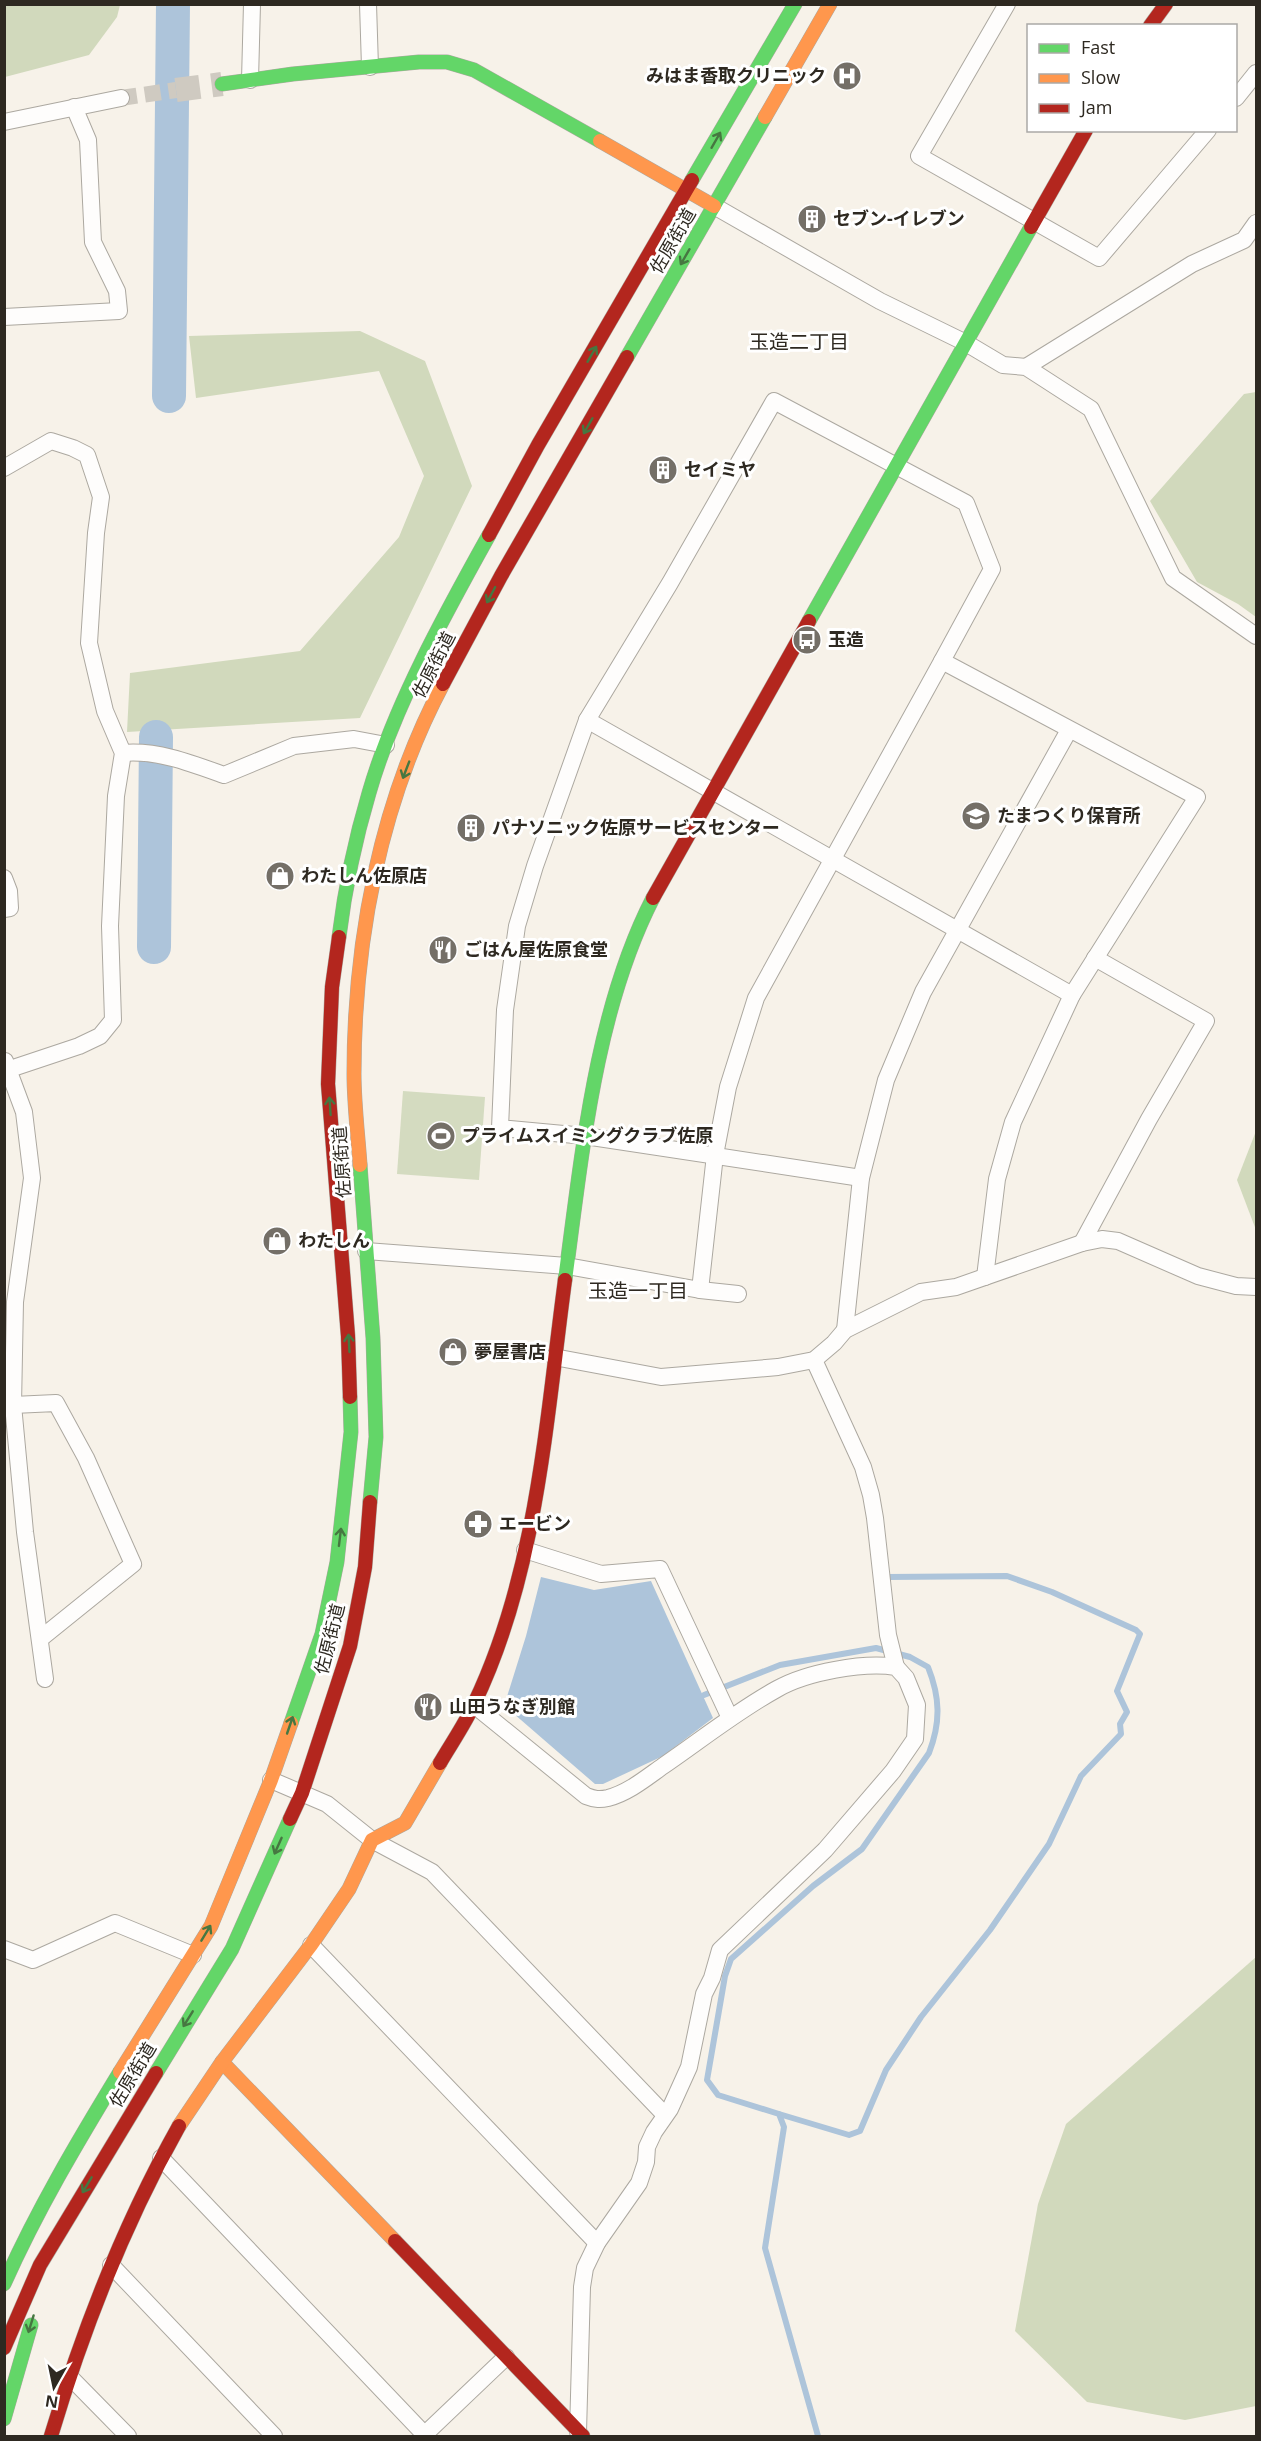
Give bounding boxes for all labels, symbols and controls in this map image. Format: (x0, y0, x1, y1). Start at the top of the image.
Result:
legend (1027, 24, 1237, 132)
text: Fast (1081, 35, 1115, 59)
hospital icon: みはま香取クリニック (831, 60, 863, 92)
place label: みはま香取クリニック (646, 63, 826, 87)
text: Slow (1081, 65, 1120, 89)
text: Jam (1079, 95, 1113, 119)
one-way arrow (710, 132, 722, 149)
street label: 佐原街道 (644, 203, 701, 278)
building icon: セブン-イレブン (796, 203, 828, 235)
place label: セブン-イレブン (833, 206, 965, 230)
one-way arrow (679, 247, 690, 265)
district label: 玉造二丁目 (749, 328, 849, 355)
one-way arrow (587, 345, 599, 362)
one-way arrow (582, 417, 594, 434)
building icon: セイミヤ (647, 454, 679, 486)
place label: セイミヤ (684, 457, 756, 481)
one-way arrow (485, 586, 497, 603)
bus stop icon: 玉造 (791, 624, 823, 656)
street label: 佐原街道 (406, 627, 460, 702)
place label: 玉造 (828, 627, 864, 651)
one-way arrow (400, 760, 411, 779)
school or university icon: たまつくり保育所 (960, 800, 992, 832)
place label: たまつくり保育所 (997, 803, 1140, 827)
building icon: パナソニック佐原サービスセンター (455, 812, 487, 844)
place label: パナソニック佐原サービスセンター (492, 815, 780, 839)
shop icon: わたしん佐原店 (264, 860, 296, 892)
place label: わたしん佐原店 (301, 863, 427, 887)
restaurant icon: ごはん屋佐原食堂 (427, 934, 459, 966)
place label: ごはん屋佐原食堂 (464, 937, 608, 961)
one-way arrow (324, 1097, 335, 1117)
sports icon: プライムスイミングクラブ佐原 (425, 1120, 457, 1152)
place label: プライムスイミングクラブ佐原 (462, 1123, 713, 1147)
street label: 佐原街道 (327, 1125, 355, 1199)
shop icon: わたしん (261, 1225, 293, 1257)
place label: わたしん (298, 1228, 370, 1252)
district label: 玉造一丁目 (588, 1277, 688, 1304)
one-way arrow (343, 1333, 354, 1353)
shop icon: 夢屋書店 (437, 1336, 469, 1368)
place label: 夢屋書店 (474, 1339, 546, 1363)
pharmacy icon: エービン (462, 1508, 494, 1540)
place label: エービン (499, 1511, 571, 1535)
one-way arrow (335, 1528, 346, 1547)
street label: 佐原街道 (309, 1601, 349, 1677)
restaurant icon: 山田うなぎ別館 (412, 1691, 444, 1723)
place label: 山田うなぎ別館 (449, 1694, 575, 1718)
one-way arrow (286, 1716, 297, 1735)
one-way arrow (272, 1837, 283, 1855)
one-way arrow (201, 1925, 213, 1942)
one-way arrow (182, 2010, 194, 2027)
street label: 佐原街道 (103, 2037, 161, 2112)
one-way arrow (80, 2176, 92, 2193)
one-way arrow (25, 2314, 36, 2333)
north arrow (24, 2357, 84, 2417)
text: N (44, 2390, 60, 2414)

